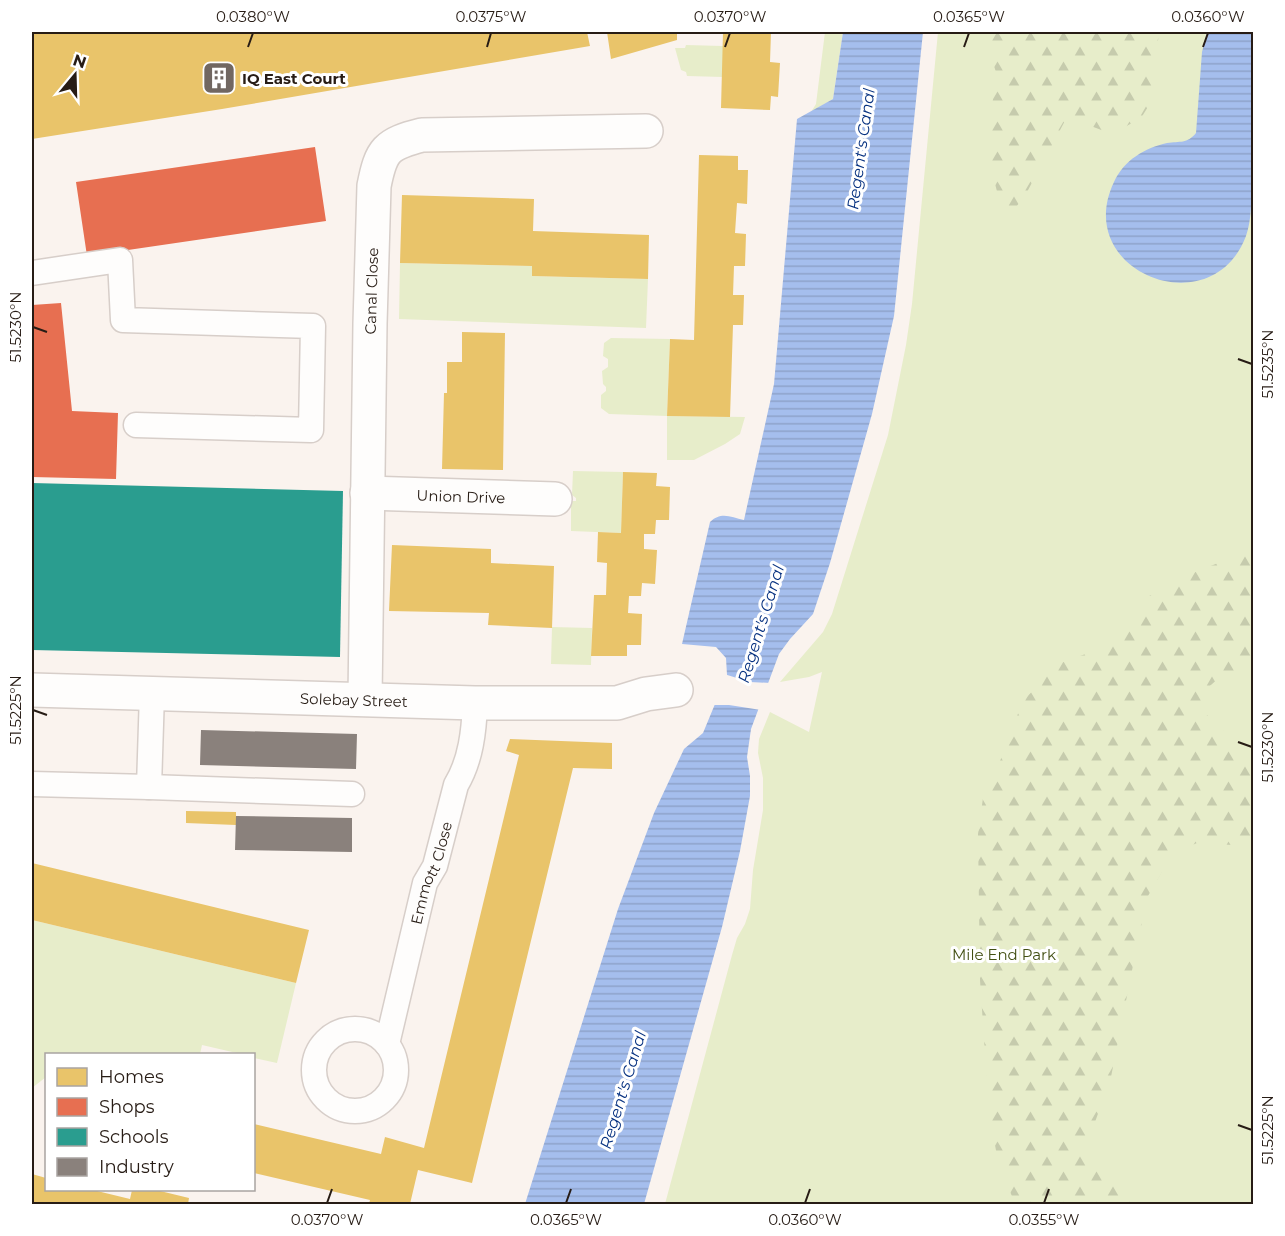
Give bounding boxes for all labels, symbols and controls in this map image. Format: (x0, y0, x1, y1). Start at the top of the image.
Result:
text: 0.0380°W (216, 7, 290, 26)
text: 0.0375°W (455, 7, 527, 26)
text: 0.0370°W (694, 7, 767, 26)
text: 0.0365°W (933, 7, 1005, 26)
text: 0.0360°W (1171, 7, 1245, 26)
north arrow (45, 45, 105, 105)
text: N (71, 50, 89, 72)
building icon: IQ East Court (201, 60, 237, 96)
place label: IQ East Court (242, 69, 346, 88)
water label: Regent's Canal (843, 86, 879, 211)
street label: Canal Close (360, 247, 382, 335)
text: 51.5230°N (6, 292, 25, 362)
text: 51.5235°N (1258, 329, 1277, 399)
street label: Union Drive (416, 485, 506, 507)
water label: Regent's Canal (734, 562, 788, 685)
text: 51.5225°N (6, 675, 25, 745)
street label: Solebay Street (300, 688, 408, 711)
text: 51.5230°N (1258, 712, 1277, 782)
street label: Emmott Close (406, 819, 456, 926)
park label: Mile End Park (952, 945, 1056, 964)
water label: Regent's Canal (596, 1028, 650, 1151)
legend (45, 1053, 255, 1191)
text: Homes (99, 1066, 164, 1088)
text: 51.5225°N (1258, 1095, 1277, 1165)
text: Shops (99, 1096, 155, 1118)
text: Schools (99, 1126, 169, 1148)
text: Industry (99, 1156, 174, 1178)
text: 0.0370°W (291, 1210, 364, 1229)
text: 0.0365°W (530, 1210, 602, 1229)
text: 0.0360°W (768, 1210, 842, 1229)
text: 0.0355°W (1009, 1210, 1080, 1229)

